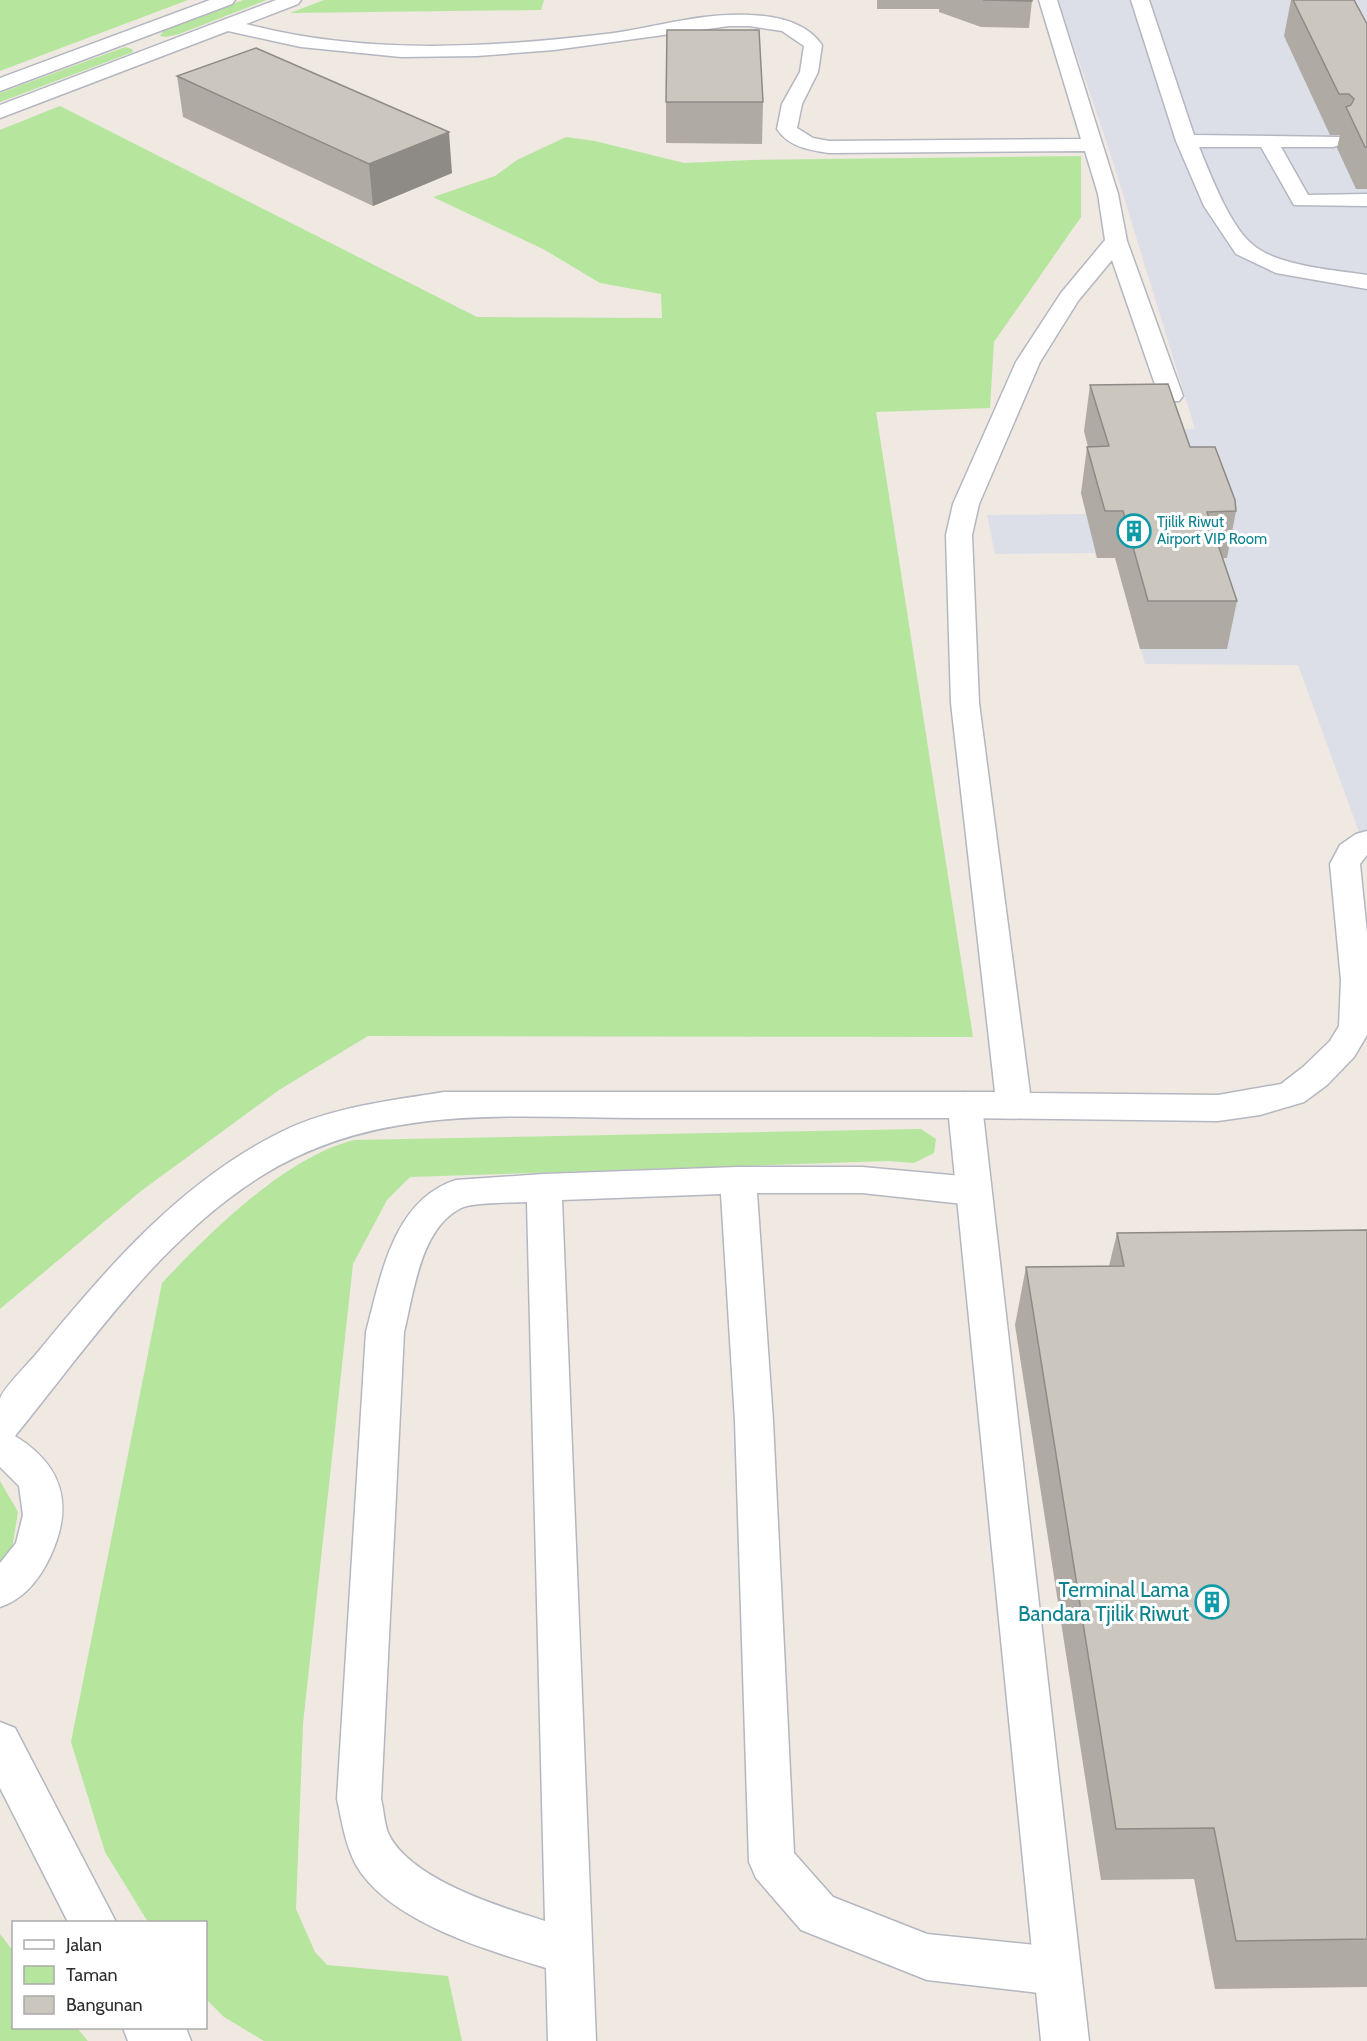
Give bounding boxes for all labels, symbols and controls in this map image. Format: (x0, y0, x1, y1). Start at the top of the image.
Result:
building icon: Tjilik Riwut Airport VIP Room (1116, 513, 1152, 549)
place label: Tjilik Riwut Airport VIP Room (1157, 513, 1267, 548)
place label: Terminal Lama Bandara Tjilik Riwut (1018, 1577, 1189, 1627)
building icon: Terminal Lama Bandara Tjilik Riwut (1194, 1584, 1230, 1620)
legend (12, 1921, 207, 2029)
text: Jalan (65, 1934, 102, 1956)
text: Taman (66, 1964, 118, 1986)
text: Bangunan (66, 1994, 143, 2016)

